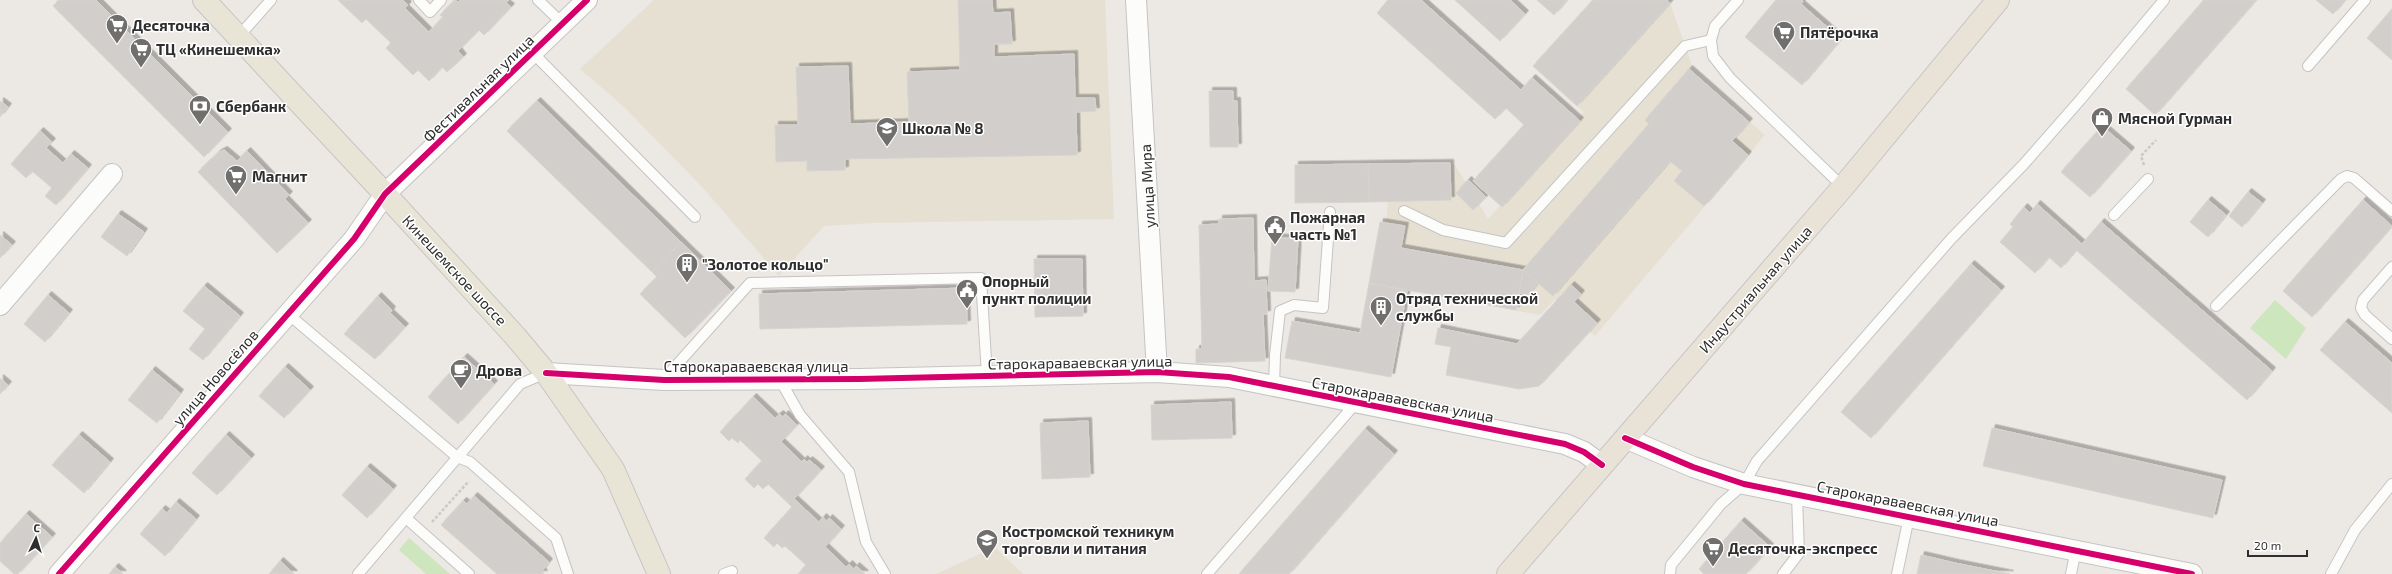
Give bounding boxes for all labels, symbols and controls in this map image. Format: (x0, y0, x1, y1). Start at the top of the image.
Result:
supermarket icon: Десяточка (104, 12, 130, 45)
place label: Десяточка (132, 16, 210, 34)
supermarket icon: Пятёрочка (1771, 19, 1797, 52)
place label: Пятёрочка (1800, 23, 1879, 41)
street label: Фестивальная улица (419, 30, 538, 146)
supermarket icon: ТЦ «Кинешемка» (128, 36, 154, 69)
place label: ТЦ «Кинешемка» (156, 40, 281, 58)
bank icon: Сбербанк (187, 93, 213, 126)
place label: Сбербанк (216, 97, 287, 115)
shop icon: Мясной Гурман (2089, 105, 2115, 138)
place label: Мясной Гурман (2118, 109, 2232, 127)
school or university icon: Школа № 8 (874, 115, 900, 148)
place label: Школа № 8 (902, 119, 984, 137)
street label: улица Мира (1136, 143, 1159, 229)
supermarket icon: Магнит (223, 163, 249, 196)
place label: Магнит (252, 167, 308, 185)
place label: Пожарная часть №1 (1290, 208, 1365, 243)
street label: Кинешемское шоссе (399, 211, 511, 329)
public building icon: Пожарная часть №1 (1262, 213, 1288, 246)
street label: Индустриальная улица (1695, 222, 1816, 357)
building icon: "Золотое кольцо" (674, 251, 700, 284)
place label: "Золотое кольцо" (702, 255, 829, 273)
place label: Опорный пункт полиции (982, 272, 1091, 307)
public building icon: Опорный пункт полиции (954, 277, 980, 310)
place label: Отряд технической службы (1396, 289, 1538, 324)
building icon: Отряд технической службы (1368, 294, 1394, 327)
street label: улица Новосёлов (168, 325, 262, 429)
street label: Старокараваевская улица (987, 351, 1173, 374)
cafe icon: Дрова (448, 357, 474, 390)
street label: Старокараваевская улица (664, 357, 848, 376)
place label: Дрова (476, 361, 522, 379)
street label: Старокараваевская улица (1310, 373, 1495, 426)
street label: Старокараваевская улица (1815, 477, 2000, 530)
north arrow (16, 518, 56, 558)
text: С (33, 521, 41, 534)
place label: Костромской техникум торговли и питания (1002, 522, 1174, 557)
school or university icon: Костромской техникум торговли и питания (974, 527, 1000, 560)
scale bar (2248, 532, 2307, 558)
supermarket icon: Десяточка-экспресс (1700, 535, 1726, 568)
text: 20 m (2254, 538, 2281, 552)
place label: Десяточка-экспресс (1728, 539, 1878, 557)

